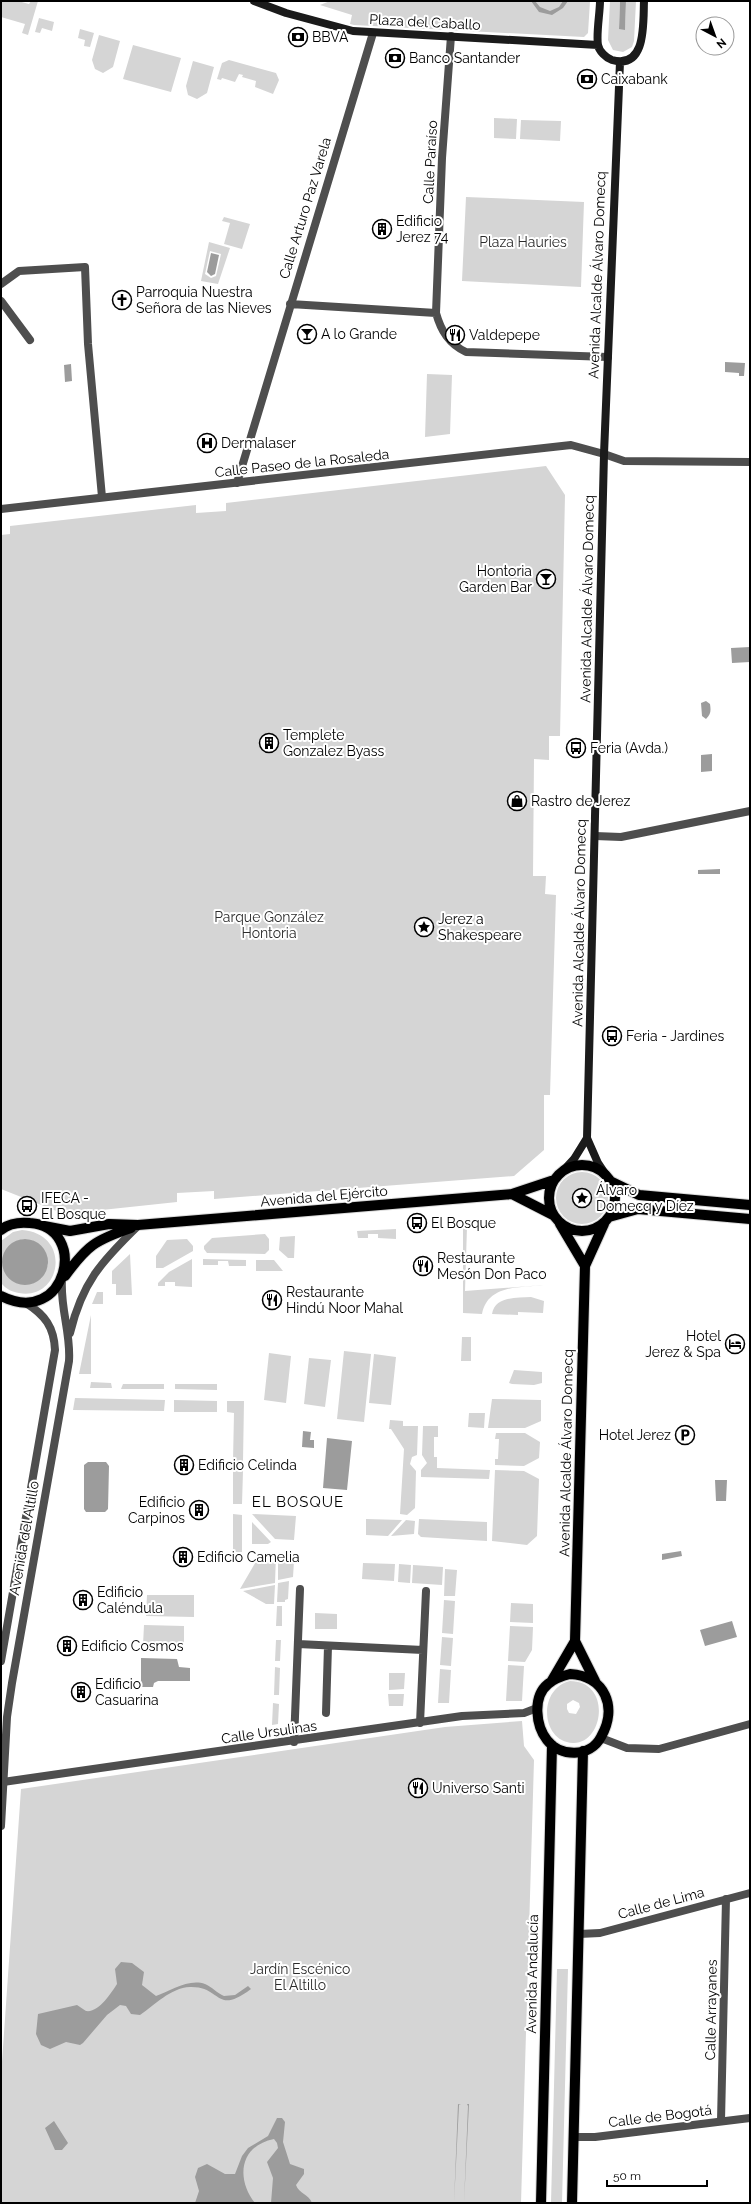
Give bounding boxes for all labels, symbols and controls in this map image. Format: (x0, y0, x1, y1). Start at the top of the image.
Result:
street label: Plaza del Caballo (369, 11, 481, 33)
north arrow (695, 16, 735, 56)
bank icon: BBVA (287, 26, 309, 48)
place label: BBVA (312, 29, 349, 45)
text: N (714, 36, 729, 51)
bank icon: Banco Santander (384, 47, 406, 69)
place label: Banco Santander (409, 50, 520, 66)
bank icon: Caixabank (576, 68, 598, 90)
place label: Caixabank (601, 71, 668, 87)
street label: Calle Paraíso (420, 120, 440, 204)
street label: Calle Arturo Paz Varela (276, 135, 334, 281)
street label: Avenida Alcalde Álvaro Domecq (584, 171, 609, 379)
place label: Edificio Jerez 74 (396, 213, 449, 245)
building icon: Edificio Jerez 74 (371, 218, 393, 240)
park label: Plaza Hauries (479, 234, 567, 250)
place label: Parroquia Nuestra Señora de las Nieves (136, 284, 272, 316)
church icon: Parroquia Nuestra Señora de las Nieves (111, 289, 133, 311)
bar icon: A lo Grande (296, 323, 318, 345)
restaurant icon: Valdepepe (444, 324, 466, 346)
place label: A lo Grande (321, 326, 397, 342)
place label: Valdepepe (469, 327, 540, 343)
hospital icon: Dermalaser (196, 432, 218, 454)
place label: Dermalaser (221, 435, 296, 451)
street label: Calle Paseo de la Rosaleda (214, 446, 390, 480)
street label: Avenida Alcalde Álvaro Domecq (576, 495, 597, 703)
place label: Hontoria Garden Bar (459, 563, 532, 595)
bar icon: Hontoria Garden Bar (535, 568, 557, 590)
place label: Templete Gonzalez Byass (283, 727, 384, 759)
building icon: Templete Gonzalez Byass (258, 732, 280, 754)
bus stop icon: Feria (Avda.) (565, 737, 587, 759)
place label: Feria (Avda.) (590, 740, 668, 756)
shop icon: Rastro de Jerez (506, 790, 528, 812)
place label: Rastro de Jerez (531, 793, 630, 809)
street label: Avenida Alcalde Álvaro Domecq (568, 819, 589, 1027)
park label: Parque González Hontoria (214, 909, 324, 941)
place label: Jerez a Shakespeare (438, 911, 522, 943)
place icon: Jerez a Shakespeare (413, 916, 435, 938)
bus stop icon: Feria - Jardines (601, 1025, 623, 1047)
place label: Feria - Jardines (626, 1028, 724, 1044)
place label: Álvaro Domecq y Díez (596, 1181, 694, 1214)
street label: Avenida del Ejército (260, 1182, 388, 1210)
place icon: Álvaro Domecq y Díez (571, 1187, 593, 1209)
place label: IFECA - El Bosque (41, 1190, 106, 1222)
bus stop icon: IFECA - El Bosque (16, 1195, 38, 1217)
bus stop icon: El Bosque (406, 1212, 428, 1234)
place label: El Bosque (431, 1215, 496, 1231)
place label: Restaurante Mesón Don Paco (437, 1250, 546, 1282)
restaurant icon: Restaurante Mesón Don Paco (412, 1255, 434, 1277)
place label: Restaurante Hindú Noor Mahal (286, 1284, 403, 1316)
restaurant icon: Restaurante Hindú Noor Mahal (261, 1289, 283, 1311)
place label: Hotel Jerez & Spa (645, 1328, 721, 1360)
hotel icon: Hotel Jerez & Spa (724, 1333, 746, 1355)
street label: Avenida Alcalde Álvaro Domecq (555, 1349, 576, 1557)
parking icon: Hotel Jerez (674, 1424, 696, 1446)
place label: Hotel Jerez (599, 1427, 671, 1443)
building icon: Edificio Celinda (173, 1454, 195, 1476)
place label: Edificio Celinda (198, 1457, 297, 1473)
street label: Avenida del Altillo (6, 1480, 42, 1596)
district label: EL BOSQUE (252, 1493, 344, 1511)
place label: Edificio Carpinos (128, 1494, 185, 1526)
building icon: Edificio Carpinos (188, 1499, 210, 1521)
building icon: Edificio Camelia (172, 1546, 194, 1568)
place label: Edificio Camelia (197, 1549, 300, 1565)
place label: Edificio Caléndula (97, 1584, 163, 1616)
building icon: Edificio Caléndula (72, 1589, 94, 1611)
building icon: Edificio Cosmos (56, 1635, 78, 1657)
place label: Edificio Cosmos (81, 1638, 184, 1654)
place label: Edificio Casuarina (95, 1676, 159, 1708)
building icon: Edificio Casuarina (70, 1681, 92, 1703)
street label: Calle Ursulinas (220, 1717, 318, 1747)
restaurant icon: Universo Santi (407, 1777, 429, 1799)
place label: Universo Santi (432, 1780, 525, 1796)
street label: Calle de Lima (616, 1884, 706, 1922)
street label: Avenida Andalucía (523, 1914, 541, 2034)
street label: Calle Arrayanes (702, 1959, 720, 2061)
park label: Jardín Escénico El Altillo (250, 1961, 350, 1993)
street label: Calle de Bogotá (607, 2102, 713, 2130)
scale bar (607, 2162, 707, 2188)
text: 50 m (613, 2169, 641, 2183)

